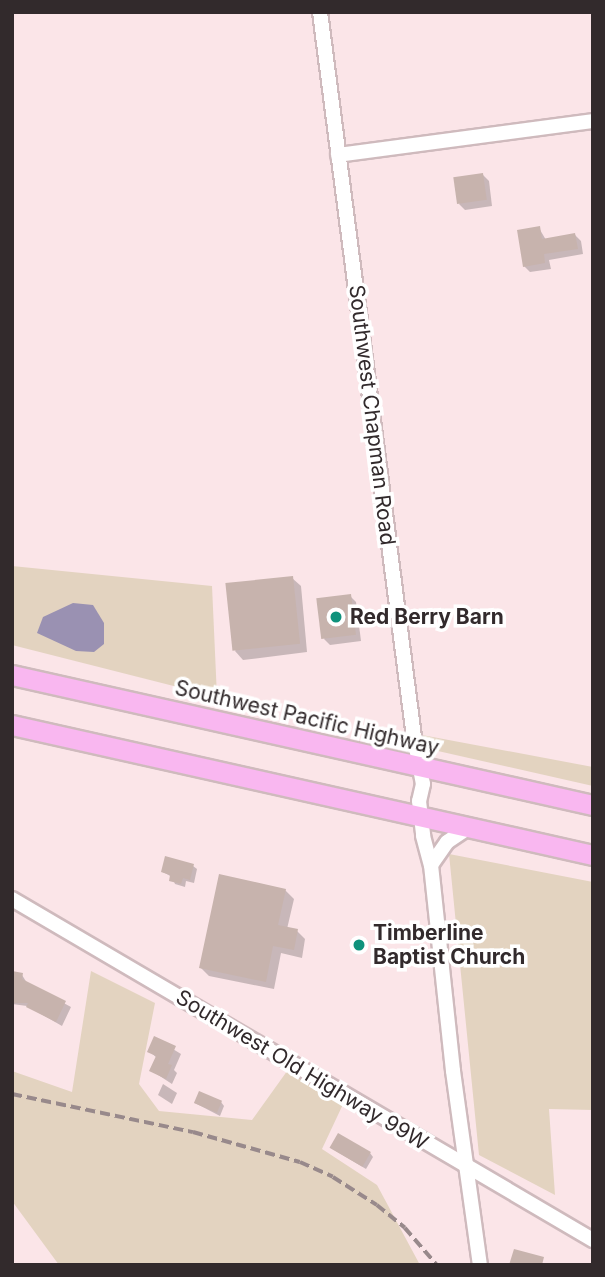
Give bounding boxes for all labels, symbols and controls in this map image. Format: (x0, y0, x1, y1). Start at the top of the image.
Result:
street label: Southwest Chapman Road (344, 283, 400, 547)
place label: Red Berry Barn (350, 604, 504, 630)
marker: Red Berry Barn (328, 609, 344, 625)
street label: Southwest Pacific Highway (173, 675, 441, 761)
place label: Timberline Baptist Church (373, 920, 525, 970)
marker: Timberline Baptist Church (351, 937, 367, 953)
street label: Southwest Old Highway 99W (171, 985, 433, 1155)

